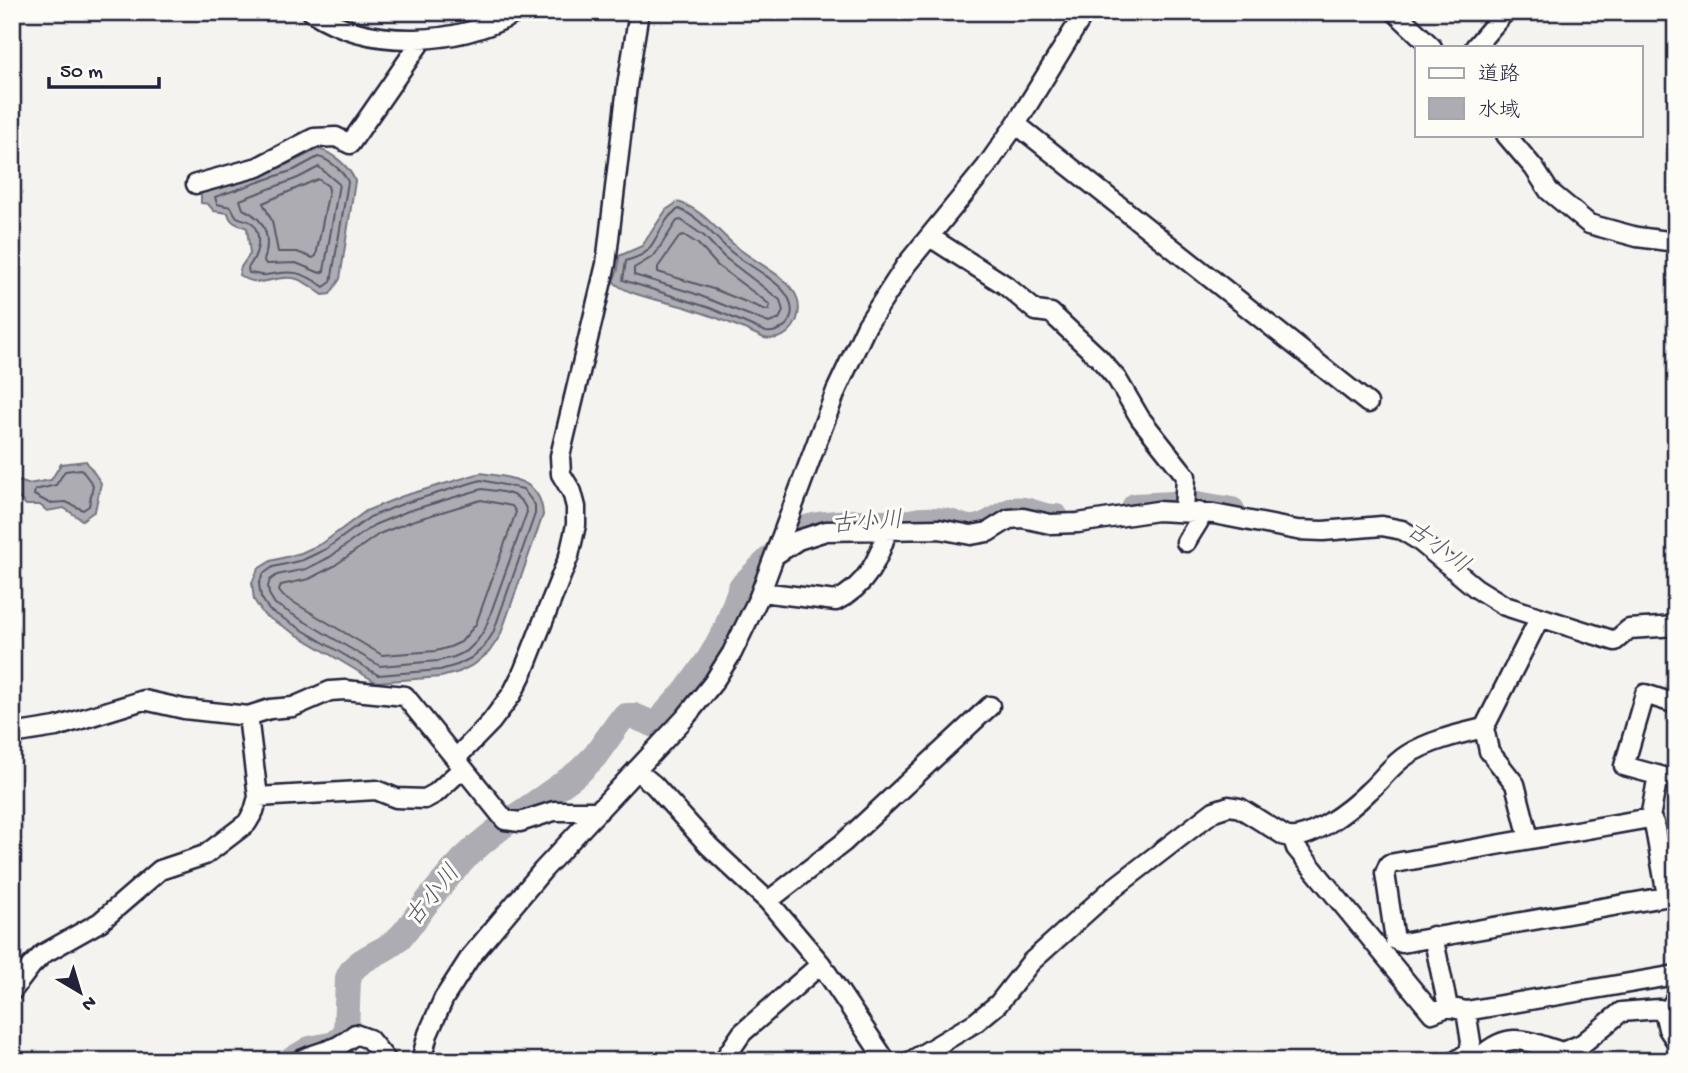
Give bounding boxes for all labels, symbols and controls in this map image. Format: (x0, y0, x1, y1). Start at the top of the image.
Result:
scale bar (49, 46, 159, 90)
legend (1415, 46, 1642, 136)
text: 50 m (60, 61, 103, 86)
text: 道路 (1478, 63, 1520, 89)
text: 水域 (1478, 99, 1520, 125)
water label: 古小川 (830, 506, 904, 541)
water label: 古小川 (1399, 515, 1475, 582)
water label: 古小川 (399, 859, 468, 934)
north arrow (46, 958, 116, 1028)
text: N (76, 990, 100, 1016)

